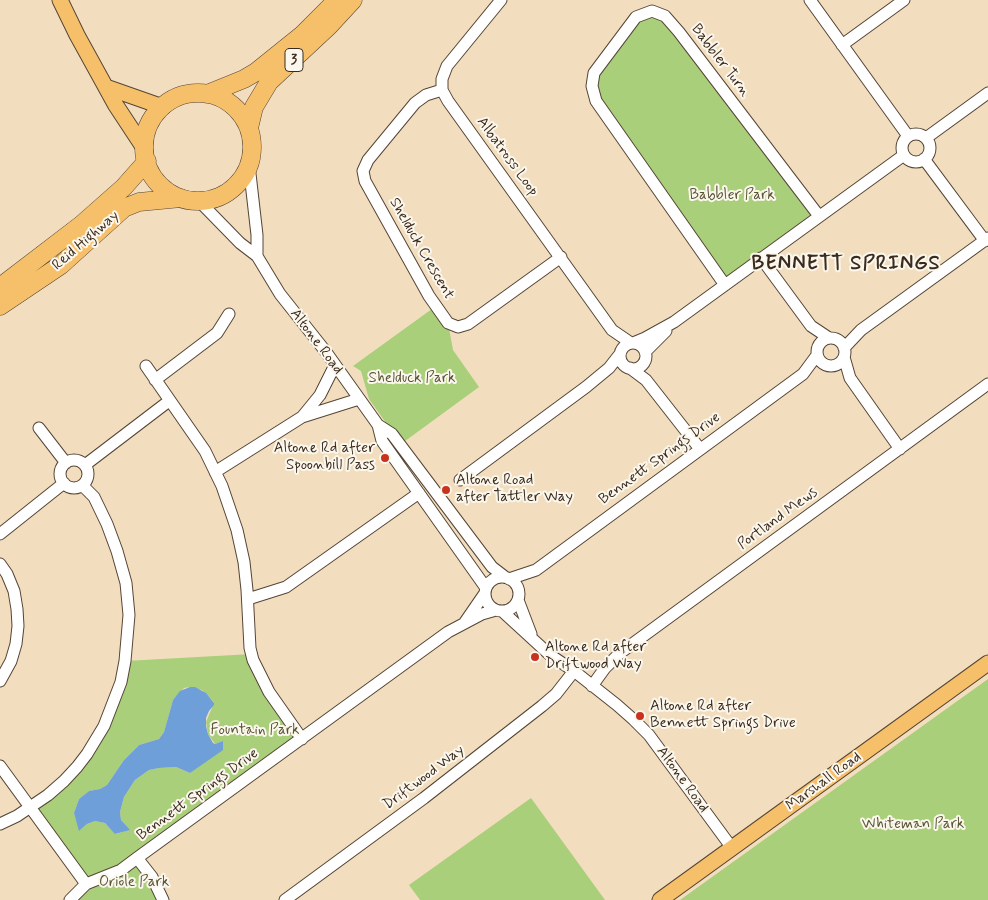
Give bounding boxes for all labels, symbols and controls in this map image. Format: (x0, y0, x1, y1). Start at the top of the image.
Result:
street label: Babbler Turn (687, 21, 753, 101)
road number: 3 (285, 48, 303, 72)
street label: Albatross Loop (472, 114, 542, 200)
park label: Babbler Park (689, 187, 775, 205)
street label: Shelduck Crescent (385, 195, 457, 303)
street label: Reid Highway (49, 207, 123, 275)
district label: BENNETT SPRINGS (746, 253, 946, 277)
street label: Altone Road (286, 306, 346, 378)
park label: Shelduck Park (369, 370, 455, 388)
street label: Bennett Springs Drive (596, 409, 724, 509)
place label: Altone Rd after Spoonbill Pass (274, 440, 375, 475)
marker: Altone Rd after Spoonbill Pass (379, 452, 391, 464)
place label: Altone Road after Tattler Way (456, 472, 573, 507)
marker: Altone Road after Tattler Way (440, 484, 452, 496)
street label: Portland Mews (735, 484, 821, 554)
place label: Altone Rd after Driftwood Way (545, 639, 646, 674)
marker: Altone Rd after Driftwood Way (529, 651, 541, 663)
place label: Altone Rd after Bennett Springs Drive (650, 698, 796, 733)
marker: Altone Rd after Bennett Springs Drive (634, 710, 646, 722)
park label: Fountain Park (211, 722, 299, 740)
street label: Driftwood Way (380, 742, 468, 814)
street label: Altone Road (652, 743, 712, 817)
street label: Bennett Springs Drive (134, 745, 262, 845)
street label: Marshall Road (783, 749, 865, 815)
park label: Whiteman Park (862, 816, 964, 834)
park label: Oriole Park (99, 874, 169, 892)

